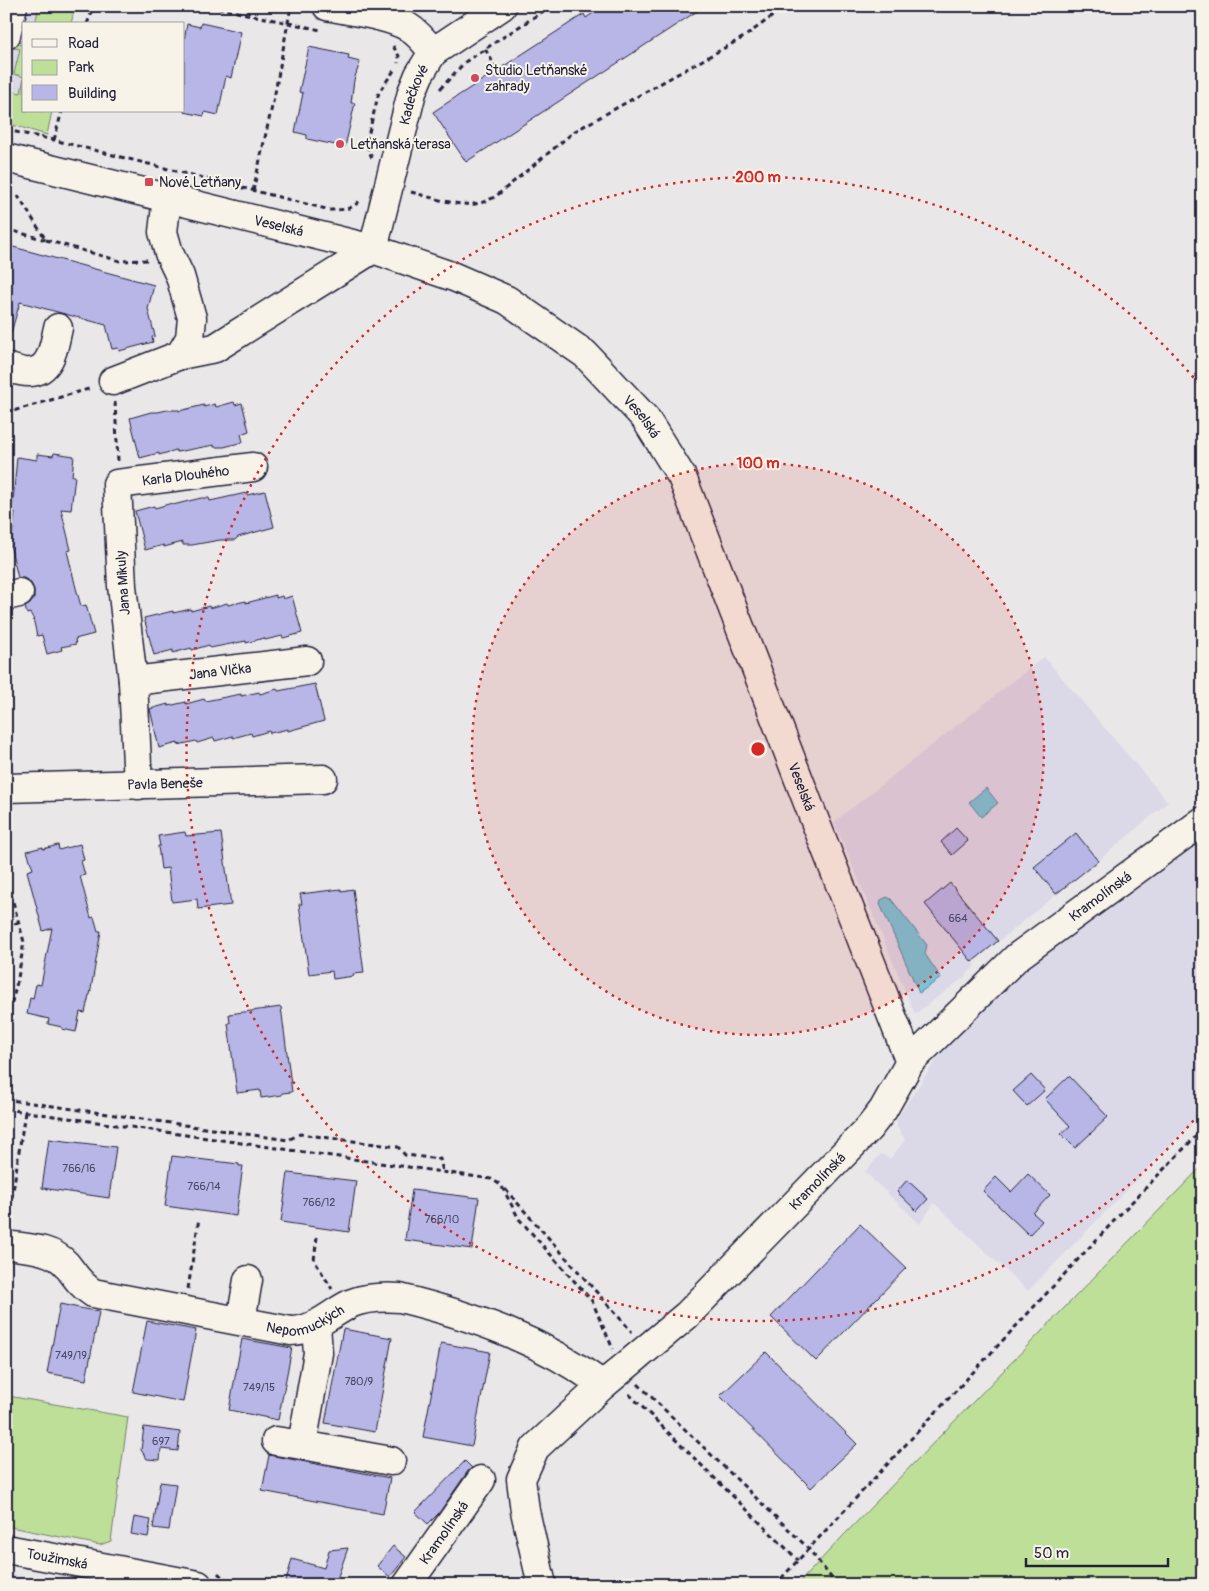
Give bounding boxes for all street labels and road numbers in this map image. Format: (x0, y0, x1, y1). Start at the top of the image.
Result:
street label: Kadečkové (396, 61, 432, 126)
street label: Veselská (252, 211, 305, 240)
street label: Veselská (619, 391, 664, 441)
street label: Karla Dlouhého (141, 461, 231, 489)
street label: Jana Mikuly (112, 550, 134, 616)
street label: Jana Vlčka (189, 659, 252, 683)
street label: Veselská (785, 760, 819, 813)
street label: Pavla Beneše (127, 774, 203, 793)
street label: Kramolínská (1065, 868, 1135, 925)
street label: Kramolínská (786, 1149, 849, 1213)
street label: Nepomuckých (265, 1301, 347, 1340)
street label: Kramolínská (416, 1498, 472, 1568)
street label: Toužimská (25, 1545, 89, 1573)

